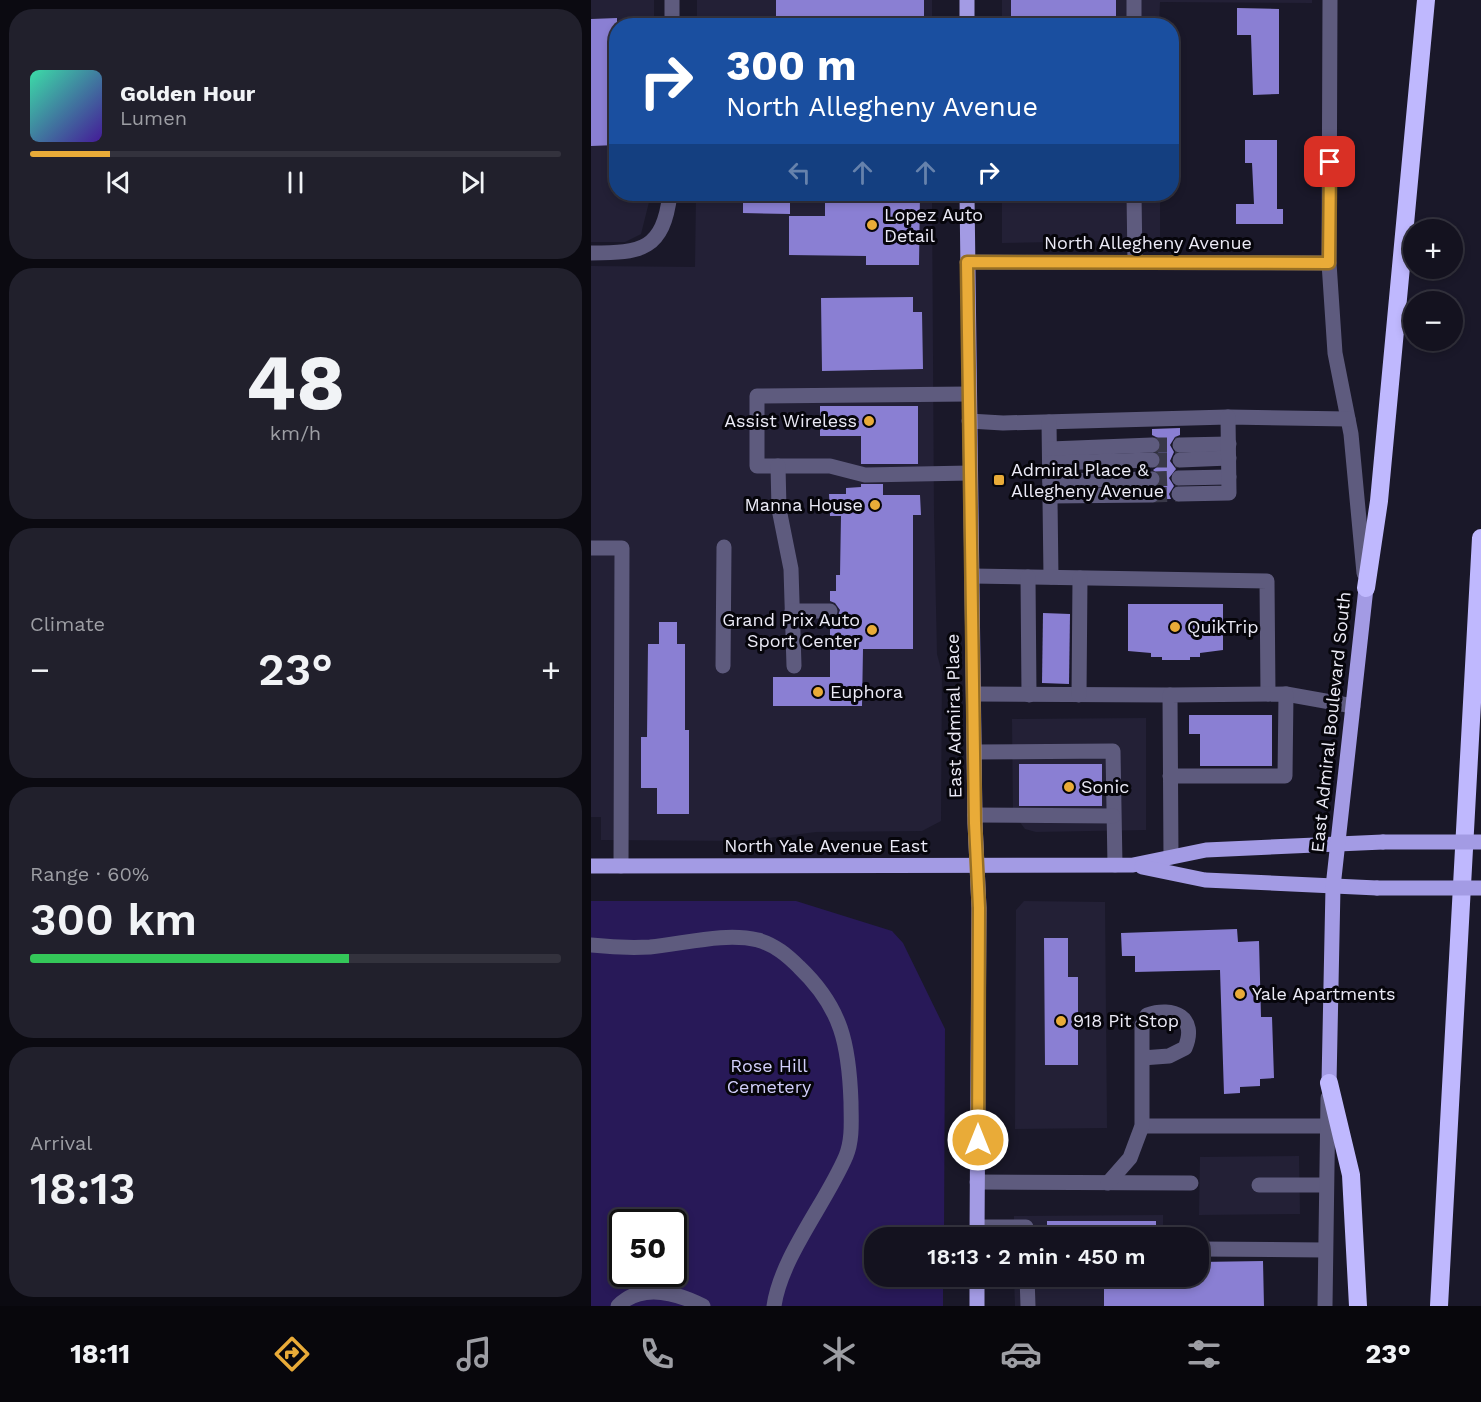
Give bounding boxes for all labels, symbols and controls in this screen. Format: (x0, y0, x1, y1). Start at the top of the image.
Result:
text: 300 m (726, 41, 857, 90)
icon: right (627, 42, 705, 120)
text: Golden Hour (120, 81, 255, 106)
text: North Allegheny Avenue (726, 91, 1038, 123)
text: Lumen (120, 106, 187, 130)
pin (1304, 136, 1355, 187)
icon: arrive (1313, 145, 1346, 178)
icon: left (783, 156, 816, 189)
icon: ahead (846, 156, 879, 189)
icon: ahead (909, 156, 942, 189)
icon: right (972, 156, 1005, 189)
icon: previous (102, 166, 135, 199)
icon: pause (279, 166, 312, 199)
icon: next (456, 166, 489, 199)
place label: Lopez Auto Detail (884, 204, 983, 246)
marker: Lopez Auto Detail (865, 218, 879, 232)
map controls (1403, 219, 1463, 351)
button: + (1403, 219, 1463, 279)
street label: North Allegheny Avenue (1044, 232, 1252, 253)
button: − (1403, 291, 1463, 351)
text: 48 (246, 336, 345, 428)
place label: Assist Wireless (724, 410, 857, 431)
marker: Assist Wireless (862, 414, 876, 428)
text: km/h (270, 421, 321, 445)
place label: Admiral Place & Allegheny Avenue (1011, 459, 1164, 501)
marker: Admiral Place & Allegheny Avenue (992, 473, 1006, 487)
place label: Manna House (745, 494, 863, 515)
marker: Manna House (868, 498, 882, 512)
street label: East Admiral Boulevard South (1306, 590, 1355, 854)
place label: Grand Prix Auto Sport Center (722, 609, 860, 651)
text: Climate (30, 612, 105, 636)
place label: QuikTrip (1187, 616, 1259, 637)
marker: QuikTrip (1168, 620, 1182, 634)
marker: Grand Prix Auto Sport Center (865, 623, 879, 637)
street label: East Admiral Place (942, 634, 965, 798)
text: 23° (258, 643, 333, 696)
text: − (30, 650, 50, 689)
text: + (541, 650, 561, 689)
place label: Euphora (830, 681, 903, 702)
marker: Euphora (811, 685, 825, 699)
place label: Sonic (1081, 776, 1129, 797)
marker: Sonic (1062, 780, 1076, 794)
street label: North Yale Avenue East (724, 835, 928, 856)
text: Range · 60% (30, 862, 149, 886)
text: 300 km (30, 893, 197, 946)
place label: Yale Apartments (1252, 983, 1396, 1004)
marker: Yale Apartments (1233, 987, 1247, 1001)
place label: 918 Pit Stop (1073, 1010, 1179, 1031)
marker: 918 Pit Stop (1054, 1014, 1068, 1028)
park label: Rose Hill Cemetery (727, 1055, 812, 1097)
position arrow (946, 1108, 1010, 1172)
text: Arrival (30, 1131, 92, 1155)
text: 18:13 (30, 1162, 135, 1215)
speed limit sign: 50 (609, 1209, 687, 1287)
text: 18:13 · 2 min · 450 m (927, 1244, 1146, 1269)
icon: directions (271, 1333, 313, 1375)
icon: music (453, 1333, 495, 1375)
icon: phone (636, 1333, 678, 1375)
icon: climate (818, 1333, 860, 1375)
icon: car (1000, 1333, 1042, 1375)
icon: filters (1183, 1333, 1225, 1375)
text: 18:11 (70, 1338, 130, 1370)
text: 23° (1365, 1338, 1411, 1370)

